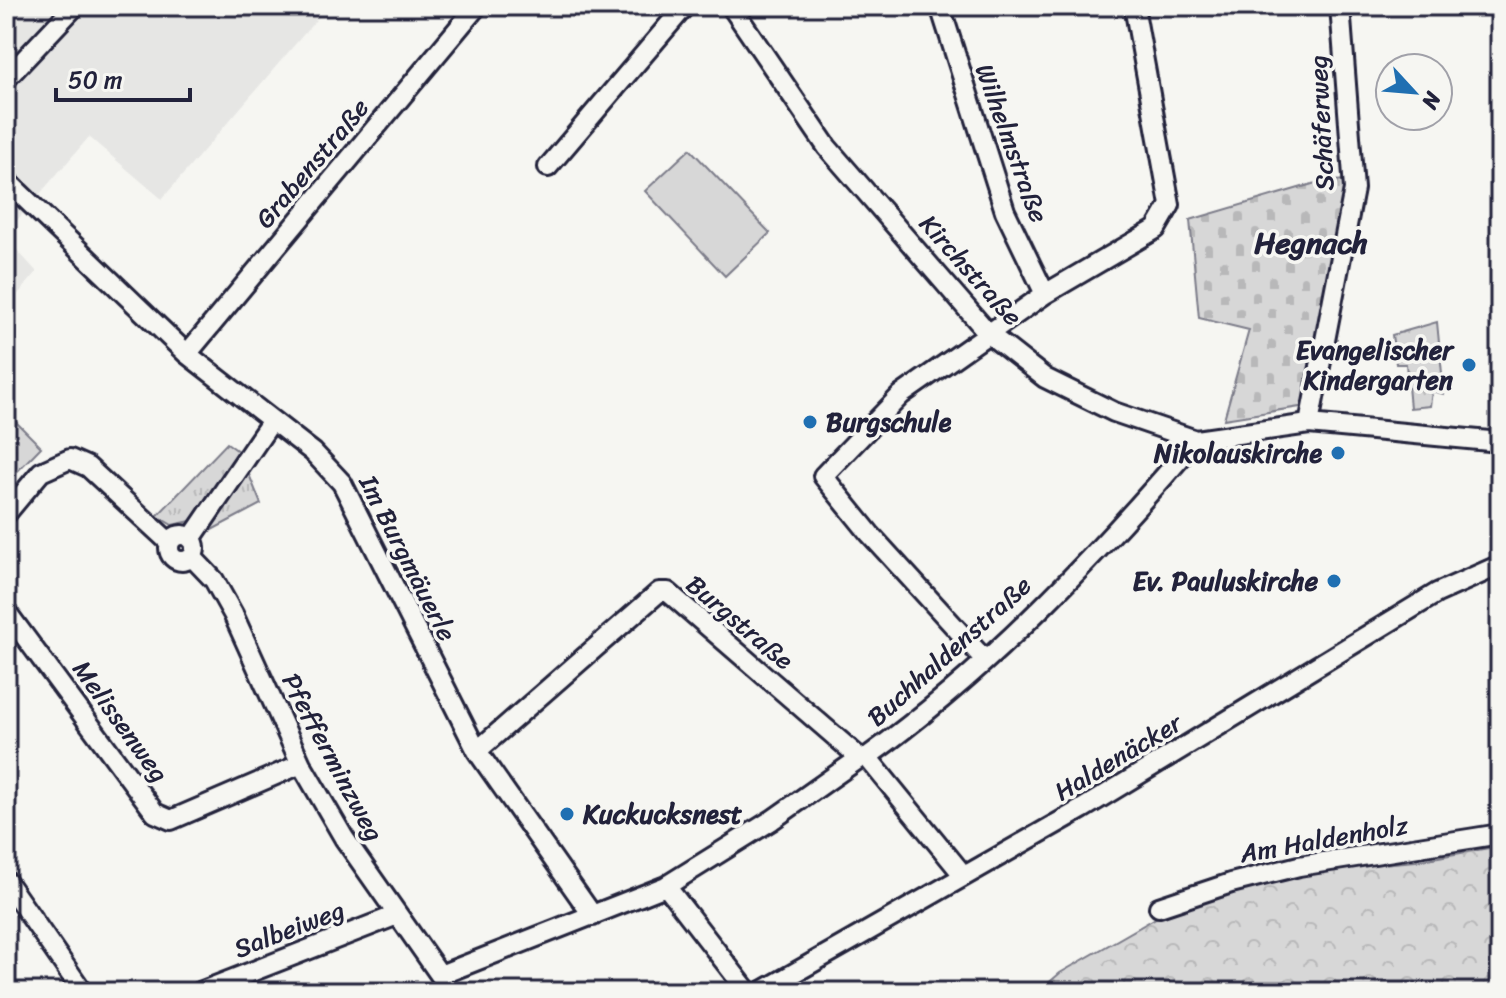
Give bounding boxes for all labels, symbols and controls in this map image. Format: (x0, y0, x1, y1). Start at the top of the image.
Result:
scale bar (56, 52, 190, 102)
north arrow (1374, 52, 1454, 132)
street label: Schäferweg (1294, 54, 1348, 192)
street label: Wilhelmstraße (962, 57, 1062, 229)
text: 50 m (68, 59, 123, 101)
text: N (1410, 84, 1453, 117)
street label: Grabenstraße (243, 87, 381, 239)
street label: Kirchstraße (908, 203, 1034, 337)
district label: Hegnach (1254, 216, 1368, 270)
place label: Evangelischer Kindergarten (1296, 327, 1455, 403)
marker: Evangelischer Kindergarten (1460, 356, 1478, 374)
place label: Burgschule (826, 399, 952, 445)
marker: Burgschule (801, 413, 819, 431)
place label: Nikolauskirche (1153, 430, 1322, 476)
marker: Nikolauskirche (1329, 444, 1347, 462)
street label: Im Burgmäuerle (346, 466, 470, 650)
place label: Ev. Pauluskirche (1133, 558, 1319, 604)
street label: Burgstraße (675, 562, 805, 682)
street label: Buchhaldenstraße (856, 564, 1042, 738)
marker: Ev. Pauluskirche (1325, 572, 1343, 590)
street label: Melissenweg (60, 650, 182, 792)
street label: Pfefferminzweg (269, 664, 397, 850)
street label: Haldenäcker (1045, 700, 1192, 814)
place label: Kuckucksnest (582, 791, 743, 837)
street label: Am Haldenholz (1235, 801, 1412, 877)
marker: Kuckucksnest (558, 805, 576, 823)
street label: Salbeiweg (227, 887, 351, 971)

